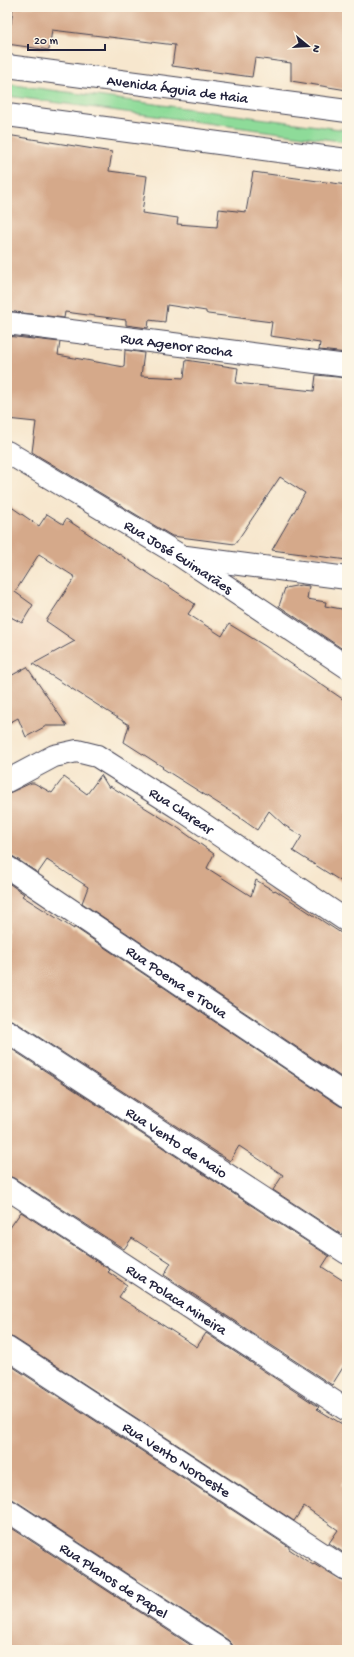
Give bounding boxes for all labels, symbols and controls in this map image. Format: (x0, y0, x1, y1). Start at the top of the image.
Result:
scale bar (28, 26, 105, 52)
north arrow (288, 26, 328, 66)
text: 20 m (34, 35, 59, 49)
text: N (309, 43, 322, 54)
street label: Avenida Águia de Haia (105, 72, 250, 109)
street label: Rua Agenor Rocha (119, 330, 234, 363)
street label: Rua José Guimarães (120, 517, 236, 599)
street label: Rua Clarear (145, 784, 218, 840)
street label: Rua Poema e Trova (122, 943, 231, 1024)
street label: Rua Vento de Maio (122, 1104, 230, 1183)
street label: Rua Polaca Mineira (122, 1261, 230, 1341)
street label: Rua Vento Noroeste (118, 1419, 234, 1503)
street label: Rua Planos de Papel (55, 1540, 171, 1624)

